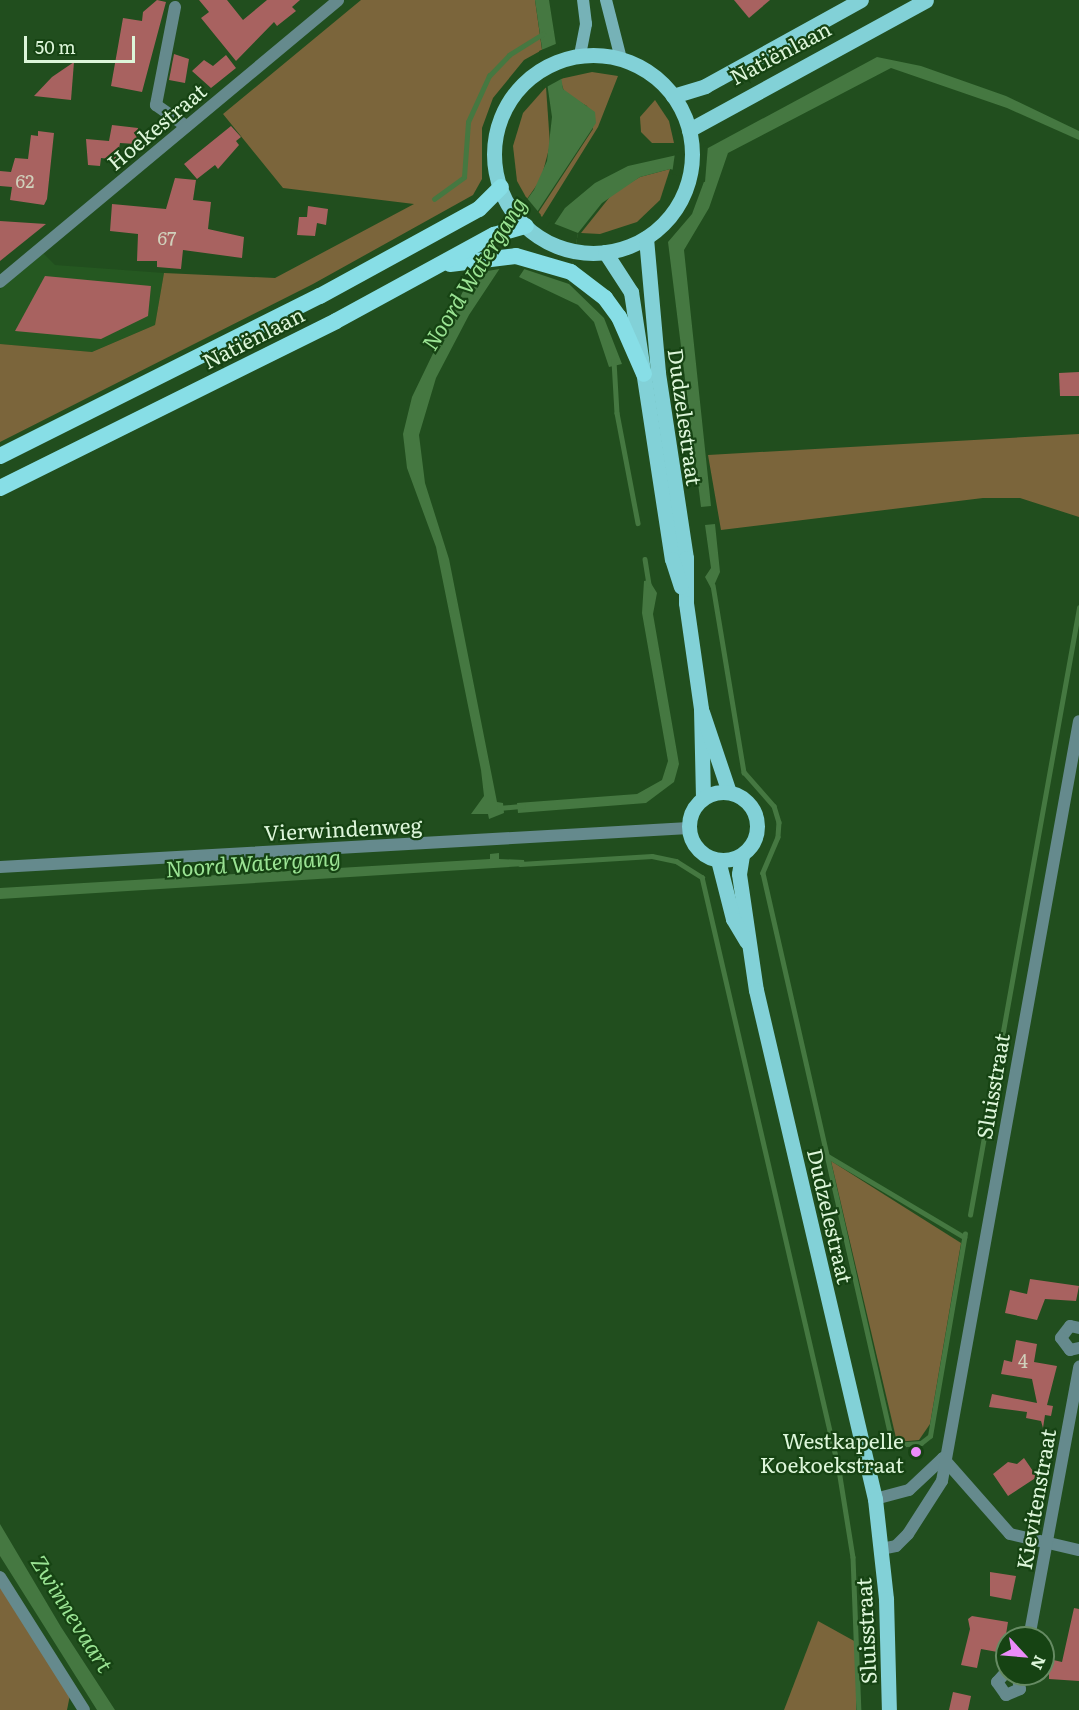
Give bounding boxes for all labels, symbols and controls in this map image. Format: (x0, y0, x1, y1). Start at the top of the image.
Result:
street label: Natiënlaan (725, 15, 835, 89)
scale bar (27, 24, 138, 62)
text: 50 m (35, 33, 76, 60)
street label: Hoekestraat (101, 77, 211, 175)
house number: 62 (16, 170, 34, 192)
water label: Noord Watergang (415, 192, 531, 354)
house number: 67 (158, 227, 176, 249)
street label: Natiënlaan (198, 301, 308, 373)
street label: Dudzelestraat (664, 347, 708, 487)
street label: Vierwindenweg (263, 811, 423, 845)
water label: Noord Watergang (165, 843, 341, 881)
street label: Sluisstraat (970, 1031, 1014, 1141)
street label: Dudzelestraat (803, 1146, 859, 1286)
house number: 4 (1018, 1350, 1028, 1372)
place label: Westkapelle Koekoekstraat (760, 1427, 904, 1477)
street label: Kievitenstraat (1010, 1427, 1060, 1571)
marker: Westkapelle Koekoekstraat (909, 1445, 923, 1459)
water label: Zwinnevaart (27, 1550, 119, 1676)
street label: Sluisstraat (850, 1577, 880, 1685)
north arrow (995, 1626, 1055, 1686)
text: N (1026, 1652, 1053, 1674)

